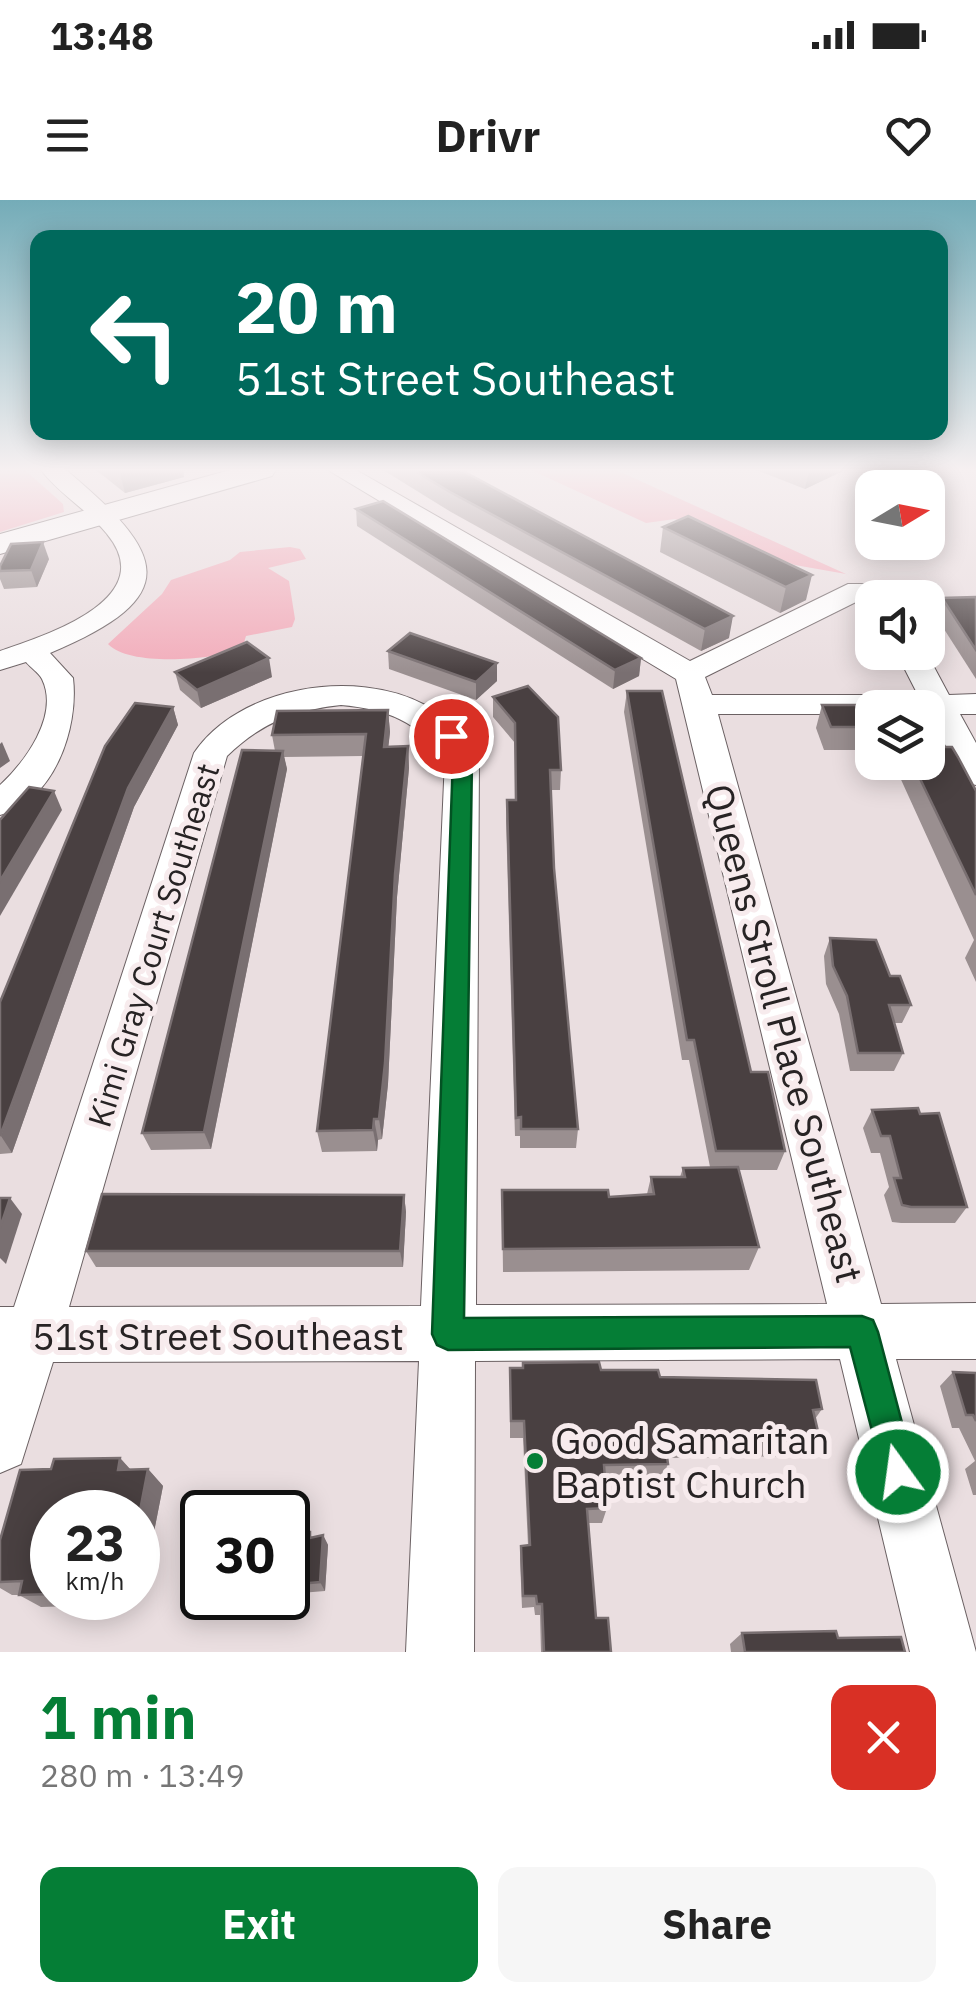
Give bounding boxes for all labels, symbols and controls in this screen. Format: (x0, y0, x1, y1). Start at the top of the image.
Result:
text: 13:48 (50, 11, 154, 60)
text: Drivr (436, 106, 540, 164)
icon: menu (40, 108, 95, 163)
icon: heart (881, 108, 936, 163)
text: 20 m (235, 261, 398, 352)
icon: left (70, 270, 200, 400)
text: 51st Street Southeast (235, 349, 675, 407)
north arrow (855, 470, 945, 560)
map controls (855, 470, 945, 780)
button: sound (855, 580, 945, 670)
button: layers (855, 690, 945, 780)
pin (409, 694, 494, 779)
icon: arrive (424, 709, 479, 764)
street label: Kimi Gray Court Southeast (78, 758, 228, 1132)
street label: Queens Stroll Place Southeast (695, 778, 875, 1288)
street label: 51st Street Southeast (32, 1311, 404, 1360)
place label: Good Samaritan Baptist Church (555, 1415, 829, 1508)
position arrow (846, 1420, 950, 1524)
marker: Good Samaritan Baptist Church (524, 1450, 546, 1472)
speed limit sign: 30 (180, 1490, 310, 1620)
text: 23 (65, 1510, 125, 1575)
text: km/h (66, 1564, 124, 1597)
text: 1 min (40, 1677, 197, 1756)
button: close (831, 1685, 936, 1790)
text: 280 m · 13:49 (40, 1754, 245, 1796)
button: Exit (40, 1867, 478, 1982)
button: Share (498, 1867, 936, 1982)

